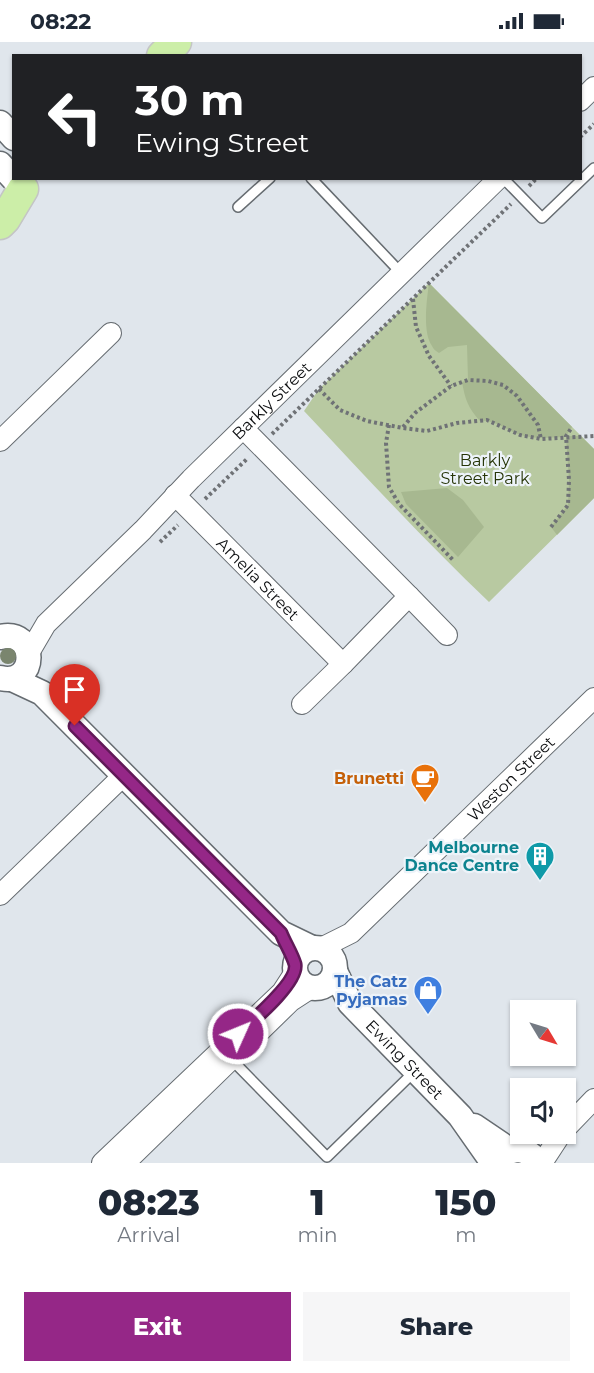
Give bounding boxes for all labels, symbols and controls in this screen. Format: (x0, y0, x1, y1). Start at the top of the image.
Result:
text: 08:22 (30, 8, 91, 35)
text: 30 m (135, 74, 244, 126)
icon: left (36, 78, 114, 156)
text: Ewing Street (135, 126, 309, 159)
street label: Barkly Street (228, 358, 315, 444)
park label: Barkly Street Park (440, 451, 530, 488)
street label: Amelia Street (213, 534, 303, 625)
pin (49, 664, 100, 726)
icon: arrive (58, 673, 91, 706)
street label: Weston Street (463, 732, 559, 825)
cafe icon: Brunetti (409, 762, 441, 804)
place label: Brunetti (334, 769, 404, 788)
place label: Melbourne Dance Centre (405, 838, 519, 875)
building icon: Melbourne Dance Centre (524, 840, 556, 882)
place label: The Catz Pyjamas (334, 972, 407, 1009)
shop icon: The Catz Pyjamas (412, 974, 444, 1016)
north arrow (510, 1000, 576, 1066)
map controls (510, 1000, 576, 1144)
position arrow (206, 1002, 270, 1066)
street label: Ewing Street (362, 1016, 448, 1104)
button: sound (510, 1078, 576, 1144)
text: 08:23 (98, 1180, 200, 1224)
text: 1 (310, 1180, 325, 1224)
text: 150 (435, 1180, 496, 1224)
text: Arrival (117, 1223, 180, 1247)
text: min (298, 1223, 338, 1247)
text: m (455, 1223, 476, 1247)
button: Exit (24, 1292, 291, 1361)
button: Share (303, 1292, 570, 1361)

